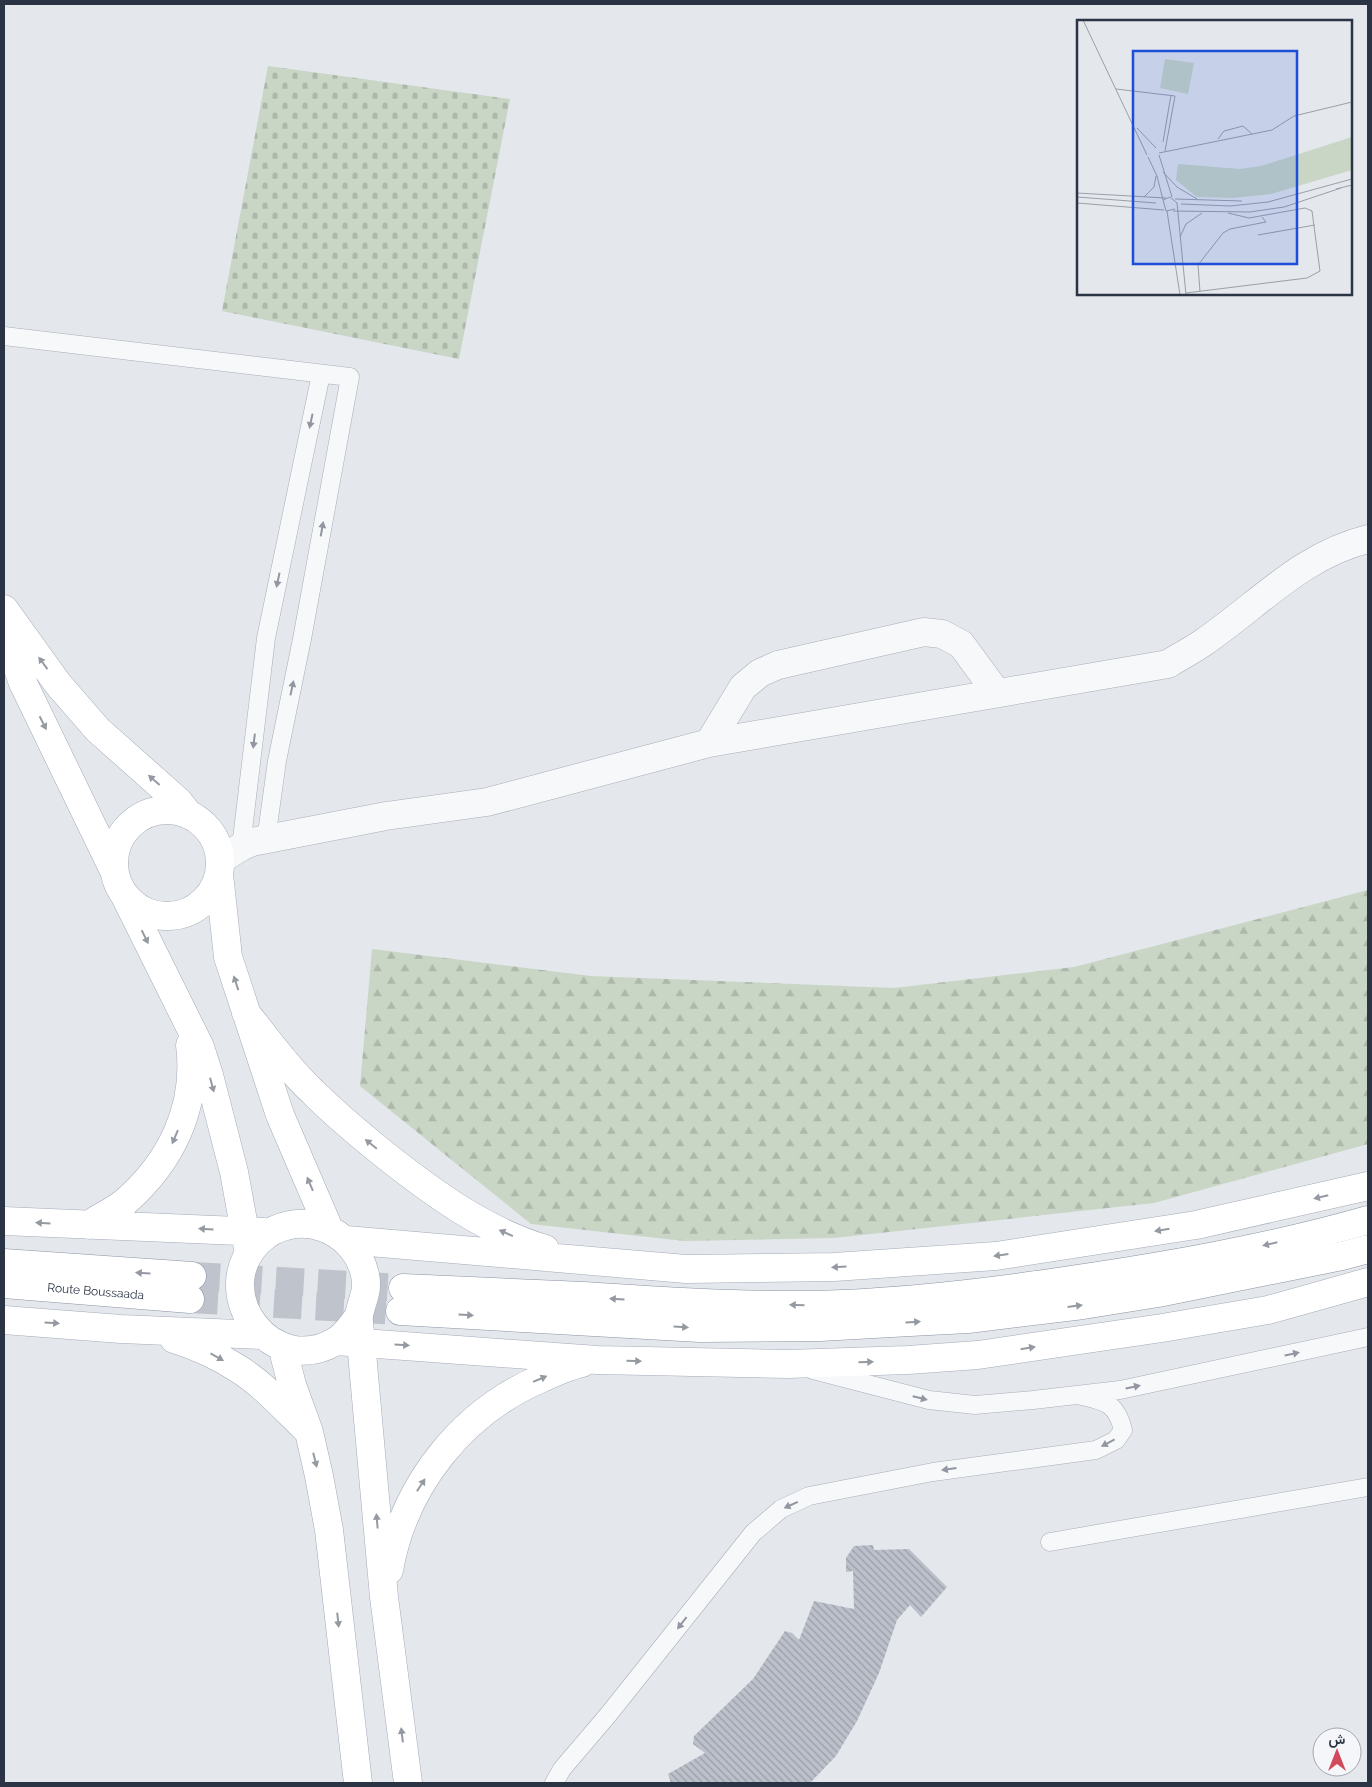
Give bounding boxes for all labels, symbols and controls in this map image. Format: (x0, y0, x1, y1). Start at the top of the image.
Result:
inset map (1077, 20, 1352, 295)
one-way arrow (306, 414, 314, 430)
one-way arrow (319, 520, 327, 536)
one-way arrow (274, 573, 282, 588)
one-way arrow (38, 656, 48, 670)
one-way arrow (288, 681, 296, 696)
one-way arrow (39, 716, 47, 730)
one-way arrow (250, 733, 258, 749)
one-way arrow (148, 775, 161, 786)
one-way arrow (142, 930, 150, 944)
one-way arrow (232, 975, 240, 990)
one-way arrow (208, 1078, 216, 1093)
one-way arrow (171, 1130, 179, 1144)
one-way arrow (365, 1138, 378, 1149)
one-way arrow (305, 1177, 313, 1191)
one-way arrow (1312, 1193, 1328, 1201)
one-way arrow (35, 1218, 51, 1226)
one-way arrow (197, 1224, 213, 1232)
one-way arrow (1153, 1226, 1169, 1234)
one-way arrow (499, 1229, 513, 1237)
one-way arrow (1263, 1240, 1278, 1248)
one-way arrow (993, 1252, 1009, 1260)
one-way arrow (831, 1263, 847, 1271)
one-way arrow (135, 1268, 151, 1276)
street label: Route Boussaada (47, 1281, 145, 1302)
one-way arrow (609, 1294, 625, 1302)
one-way arrow (789, 1301, 805, 1309)
one-way arrow (1067, 1302, 1083, 1310)
one-way arrow (459, 1311, 475, 1319)
one-way arrow (906, 1318, 922, 1326)
one-way arrow (45, 1320, 61, 1328)
one-way arrow (673, 1323, 689, 1331)
one-way arrow (394, 1342, 410, 1350)
one-way arrow (1020, 1343, 1036, 1351)
one-way arrow (1285, 1350, 1300, 1358)
one-way arrow (211, 1352, 224, 1361)
one-way arrow (626, 1357, 642, 1365)
one-way arrow (859, 1357, 875, 1365)
one-way arrow (533, 1374, 547, 1382)
one-way arrow (1126, 1383, 1141, 1391)
one-way arrow (912, 1394, 927, 1402)
one-way arrow (1101, 1439, 1116, 1447)
one-way arrow (311, 1452, 319, 1467)
one-way arrow (941, 1466, 957, 1474)
one-way arrow (416, 1478, 425, 1491)
one-way arrow (784, 1501, 798, 1509)
one-way arrow (373, 1513, 381, 1529)
one-way arrow (334, 1613, 342, 1629)
one-way arrow (676, 1616, 687, 1629)
one-way arrow (398, 1727, 406, 1743)
north arrow (1312, 1727, 1362, 1777)
text: ش (1329, 1731, 1346, 1748)

